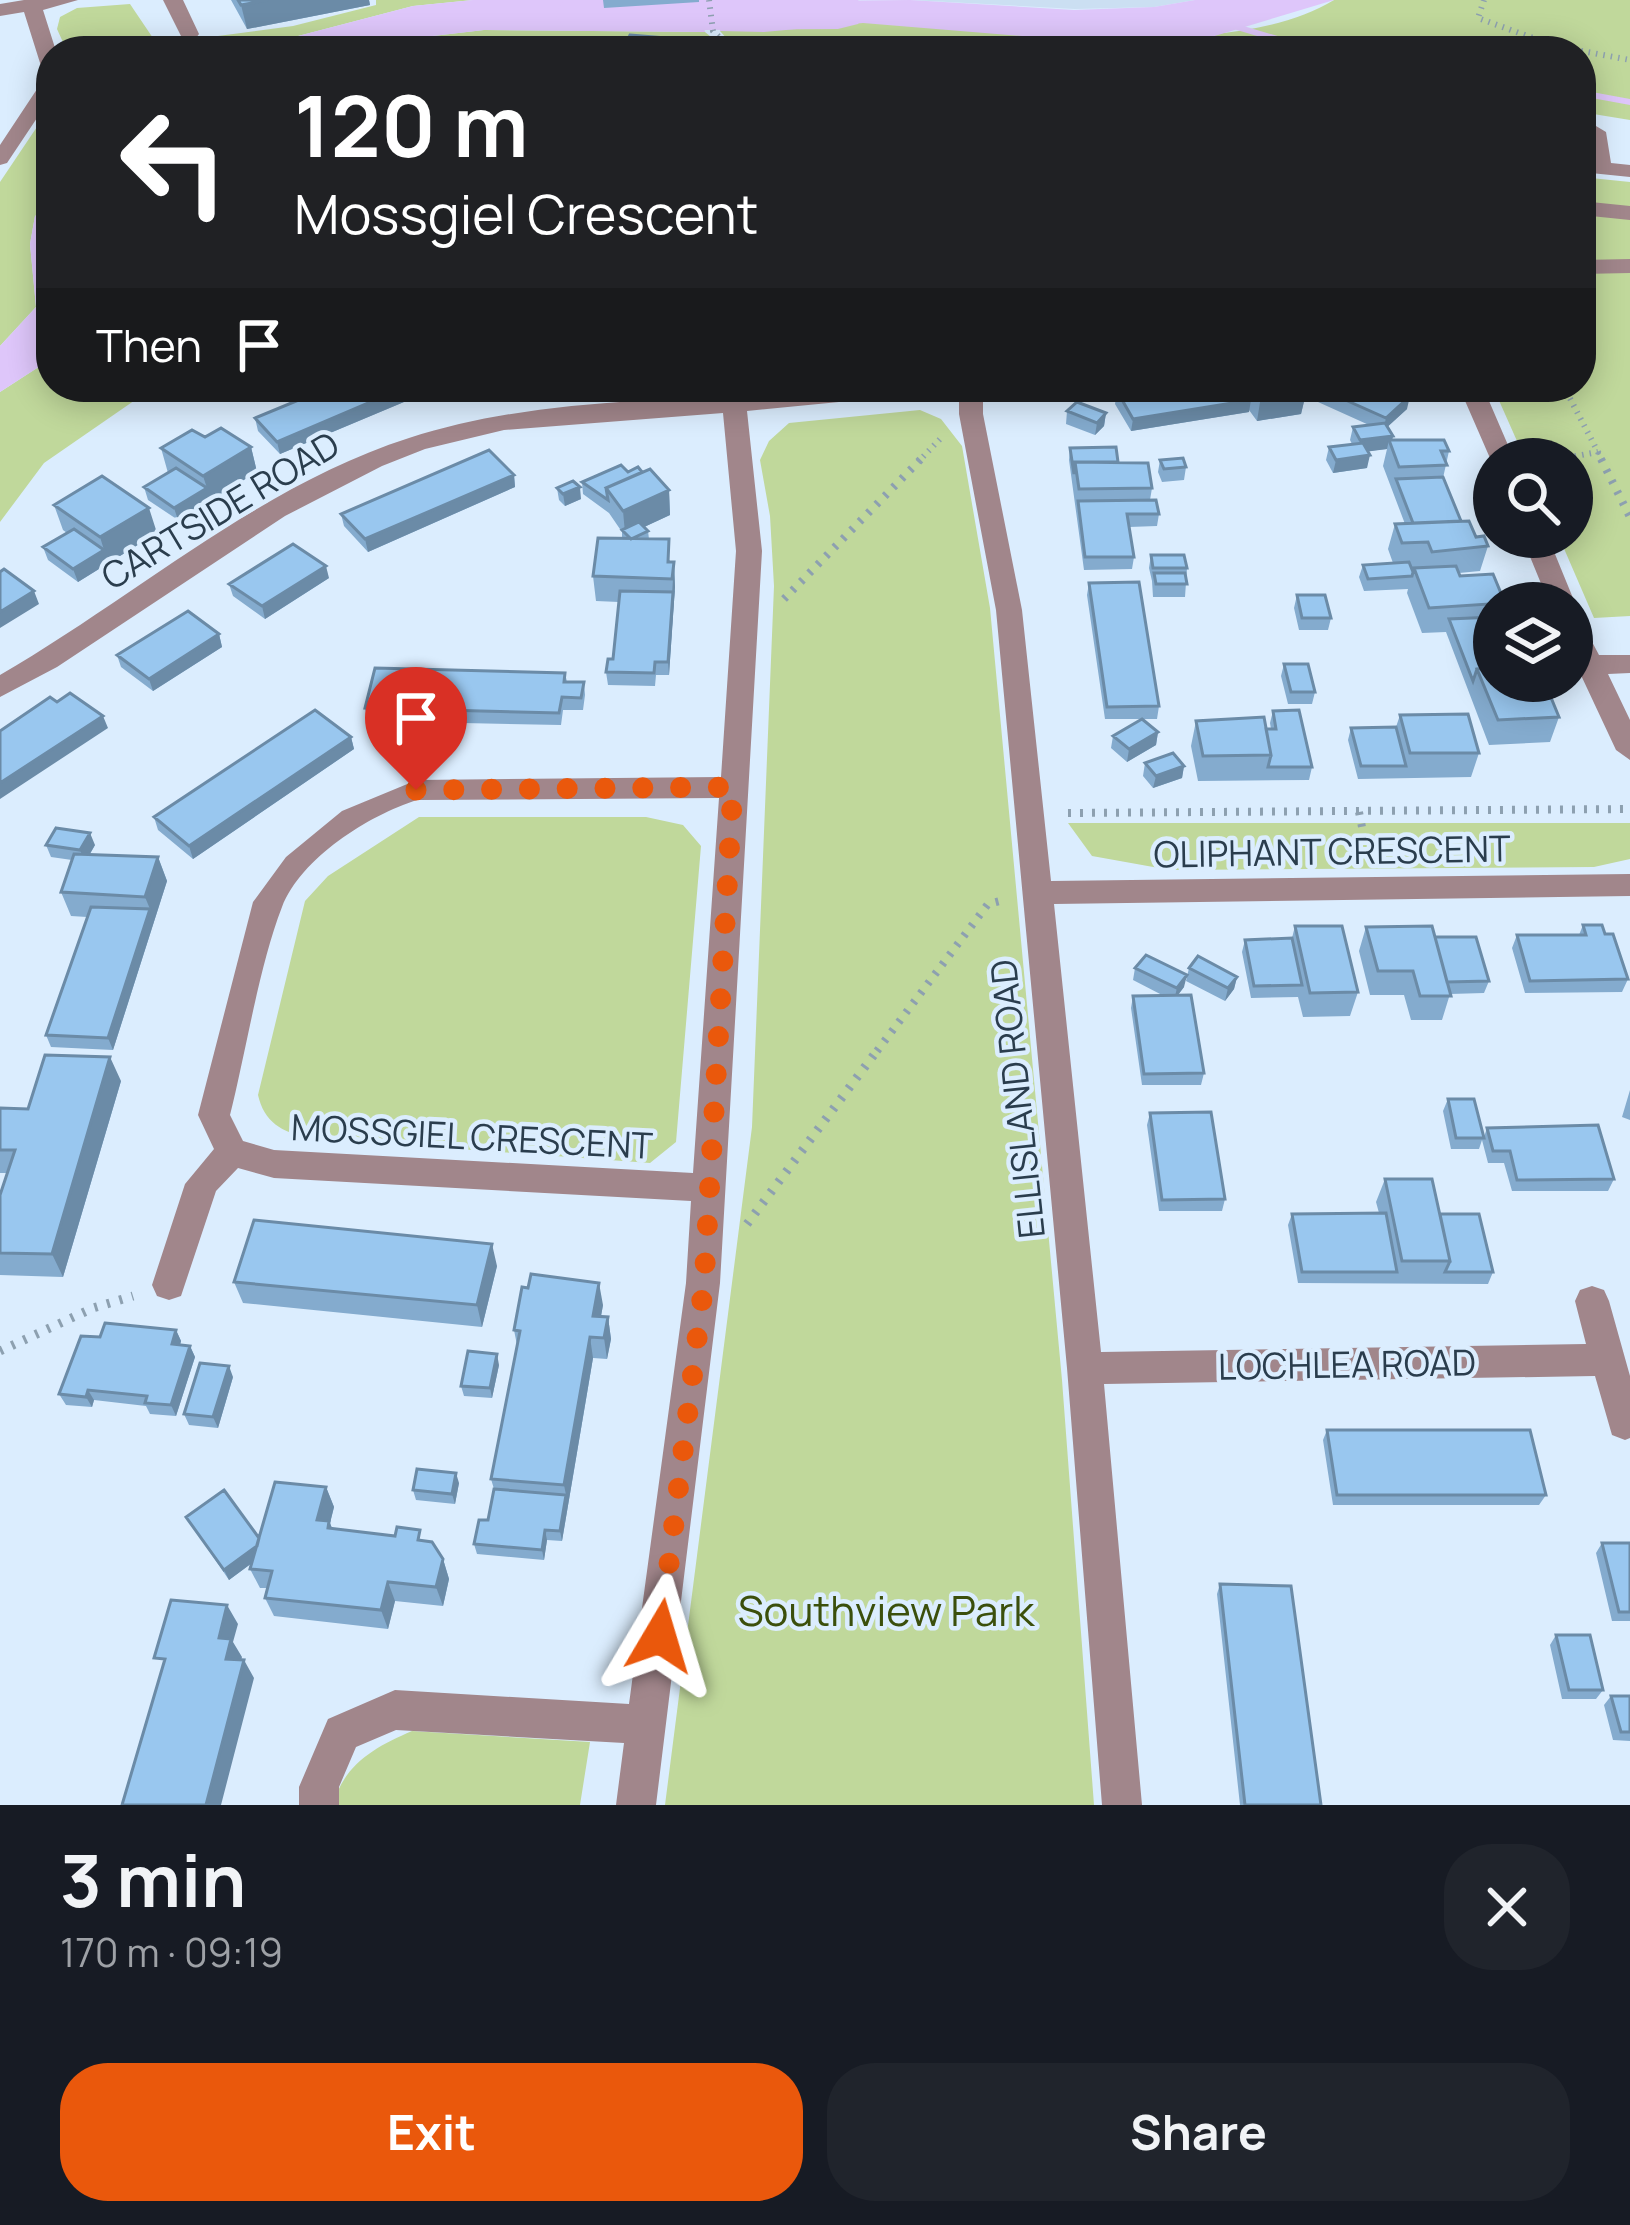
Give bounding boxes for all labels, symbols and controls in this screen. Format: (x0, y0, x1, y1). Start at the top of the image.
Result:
text: 120 m (294, 67, 528, 182)
icon: left (96, 84, 252, 240)
text: Mossgiel Crescent (294, 176, 758, 250)
icon: arrive (226, 312, 292, 378)
text: Then (96, 314, 202, 376)
street label: CARTSIDE ROAD (92, 420, 348, 600)
map controls (1473, 438, 1593, 702)
button: search (1473, 438, 1593, 558)
button: layers (1473, 582, 1593, 702)
pin (365, 667, 467, 790)
icon: arrive (383, 685, 449, 751)
street label: OLIPHANT CRESCENT (1153, 823, 1511, 879)
street label: ELLISLAND ROAD (978, 957, 1056, 1241)
street label: MOSSGIEL CRESCENT (290, 1102, 655, 1170)
street label: LOCHLEA ROAD (1218, 1337, 1476, 1391)
position arrow (597, 1573, 723, 1699)
park label: Southview Park (738, 1581, 1035, 1639)
text: 3 min (60, 1830, 246, 1929)
button: close (1444, 1844, 1570, 1970)
text: 170 m · 09:19 (60, 1925, 283, 1979)
button: Exit (60, 2063, 803, 2201)
button: Share (827, 2063, 1570, 2201)

